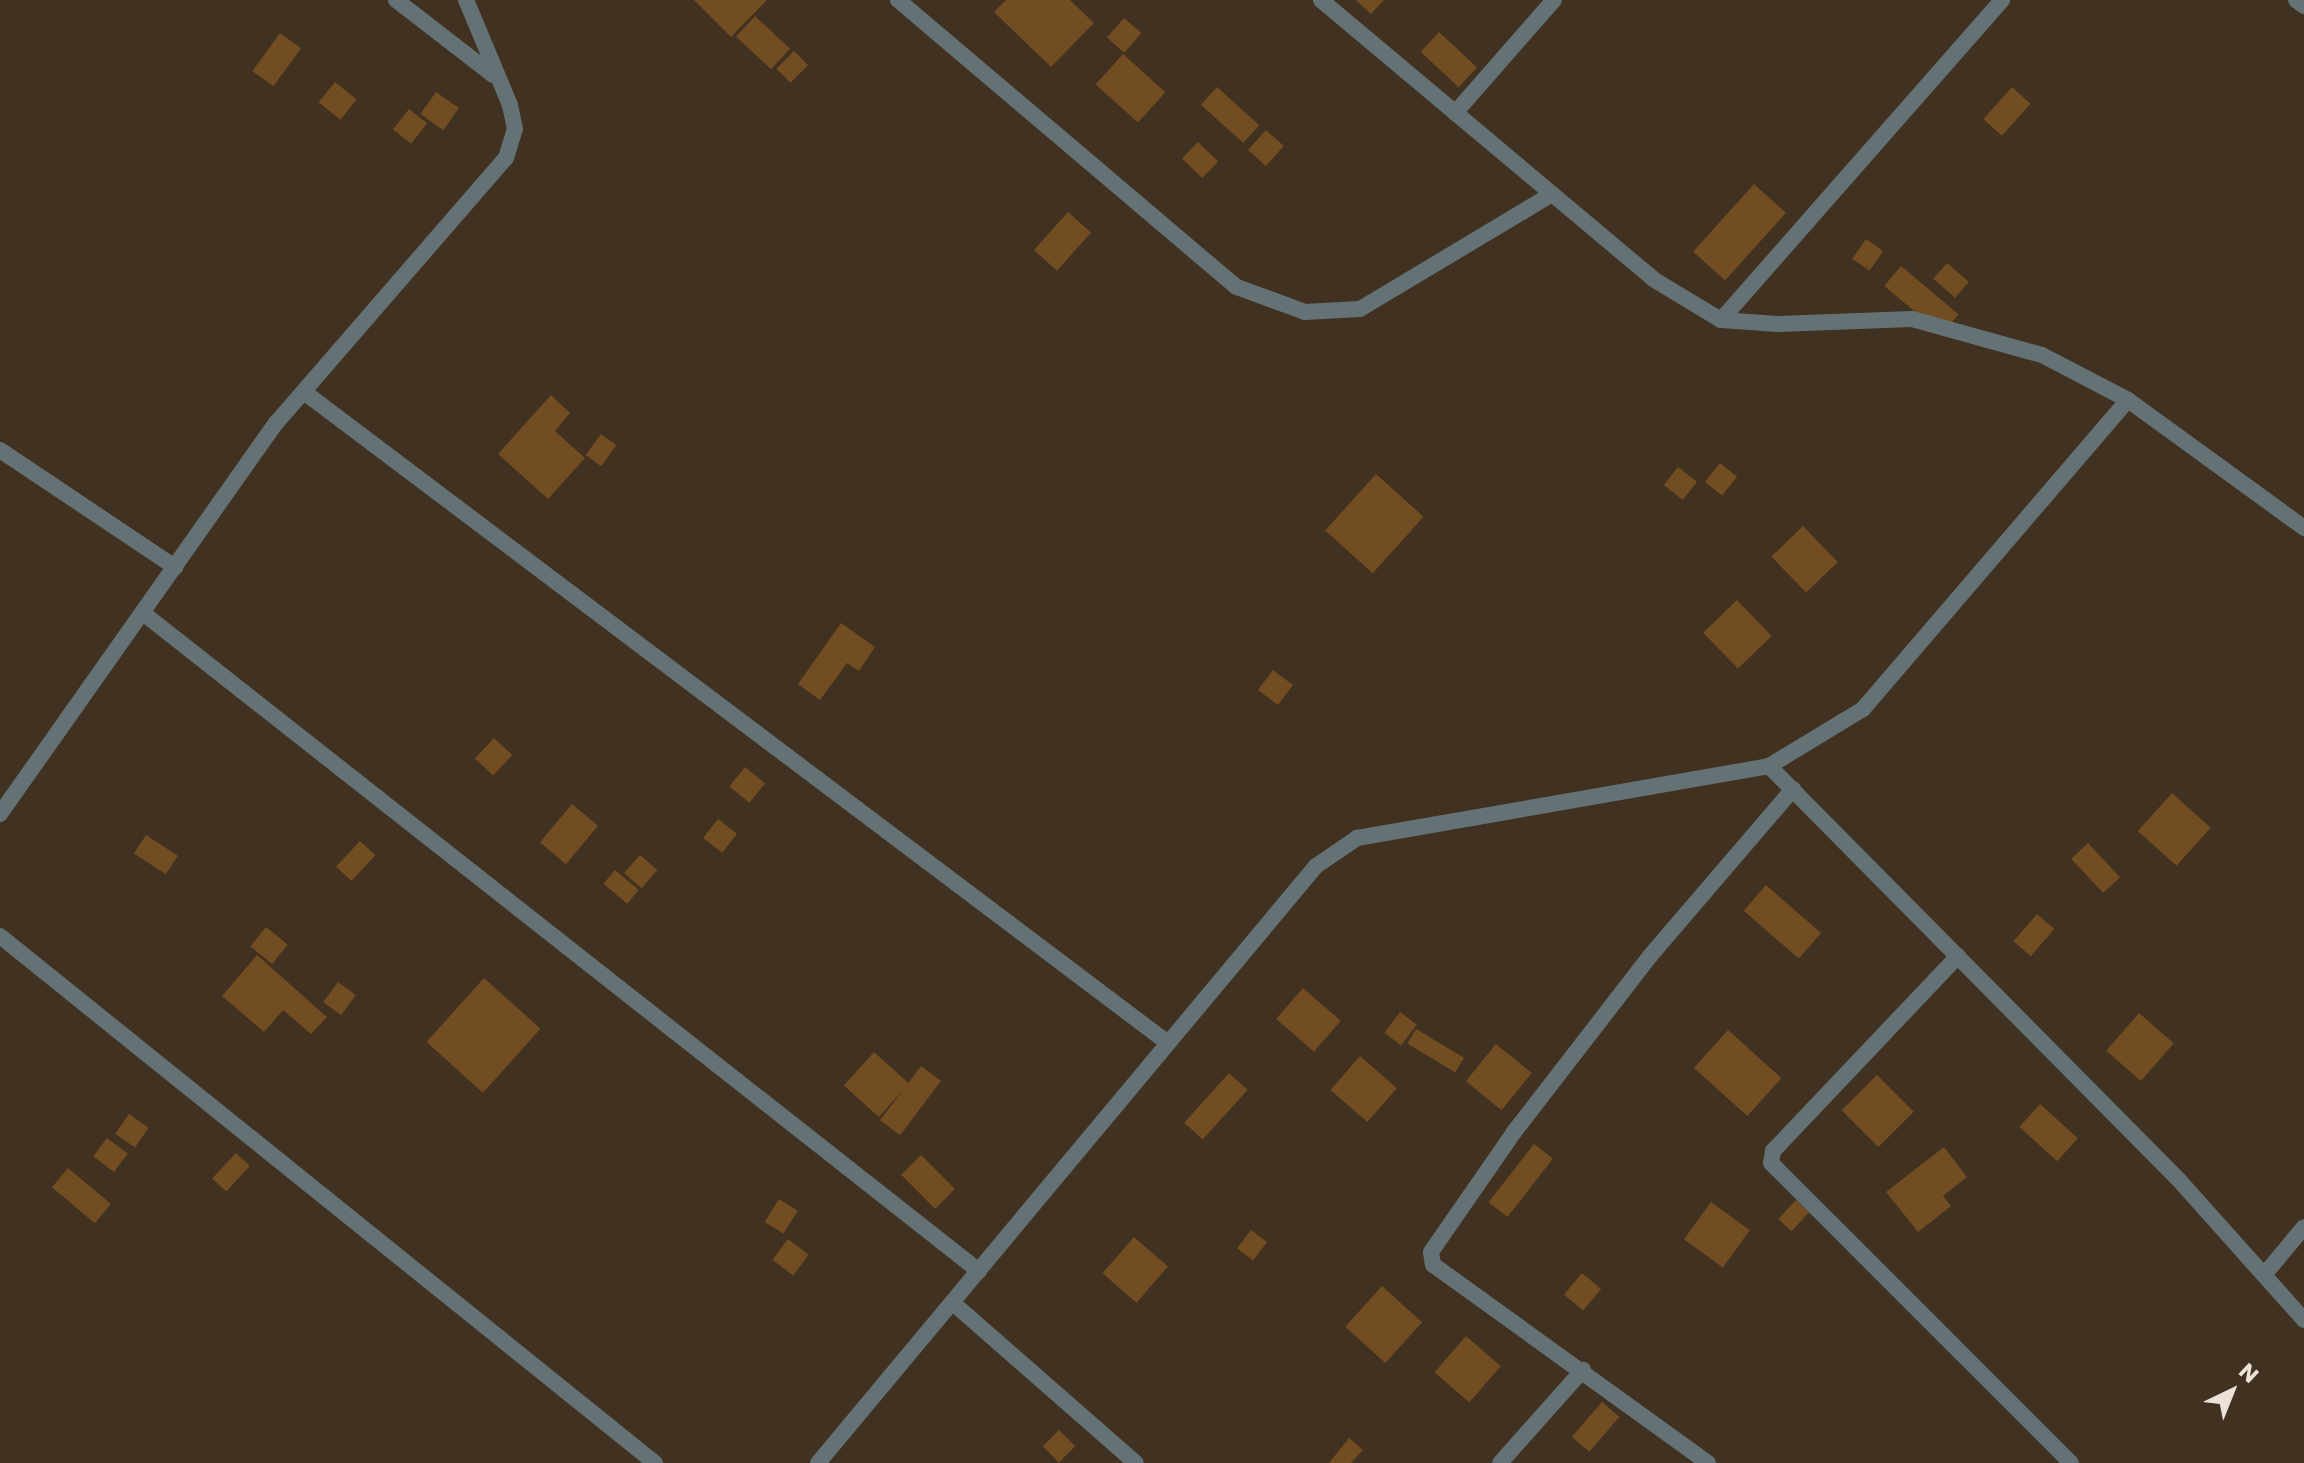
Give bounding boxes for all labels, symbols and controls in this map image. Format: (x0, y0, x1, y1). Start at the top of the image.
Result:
north arrow (2192, 1351, 2272, 1431)
text: N (2232, 1356, 2265, 1390)

